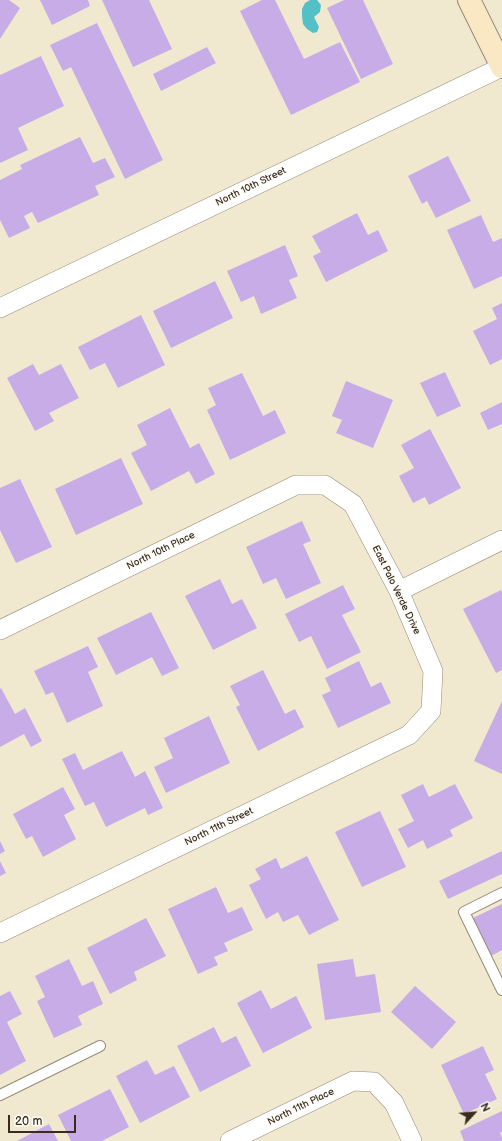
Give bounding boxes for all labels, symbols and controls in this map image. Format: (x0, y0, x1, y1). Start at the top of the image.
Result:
street label: North 10th Street (214, 165, 288, 209)
street label: North 10th Place (125, 529, 197, 573)
street label: East Palo Verde Drive (369, 543, 423, 637)
street label: North 11th Street (183, 805, 255, 849)
street label: North 11th Place (266, 1086, 336, 1128)
north arrow (454, 1093, 494, 1133)
text: N (478, 1101, 493, 1114)
scale bar (10, 1107, 78, 1133)
text: 20 m (15, 1114, 42, 1129)

